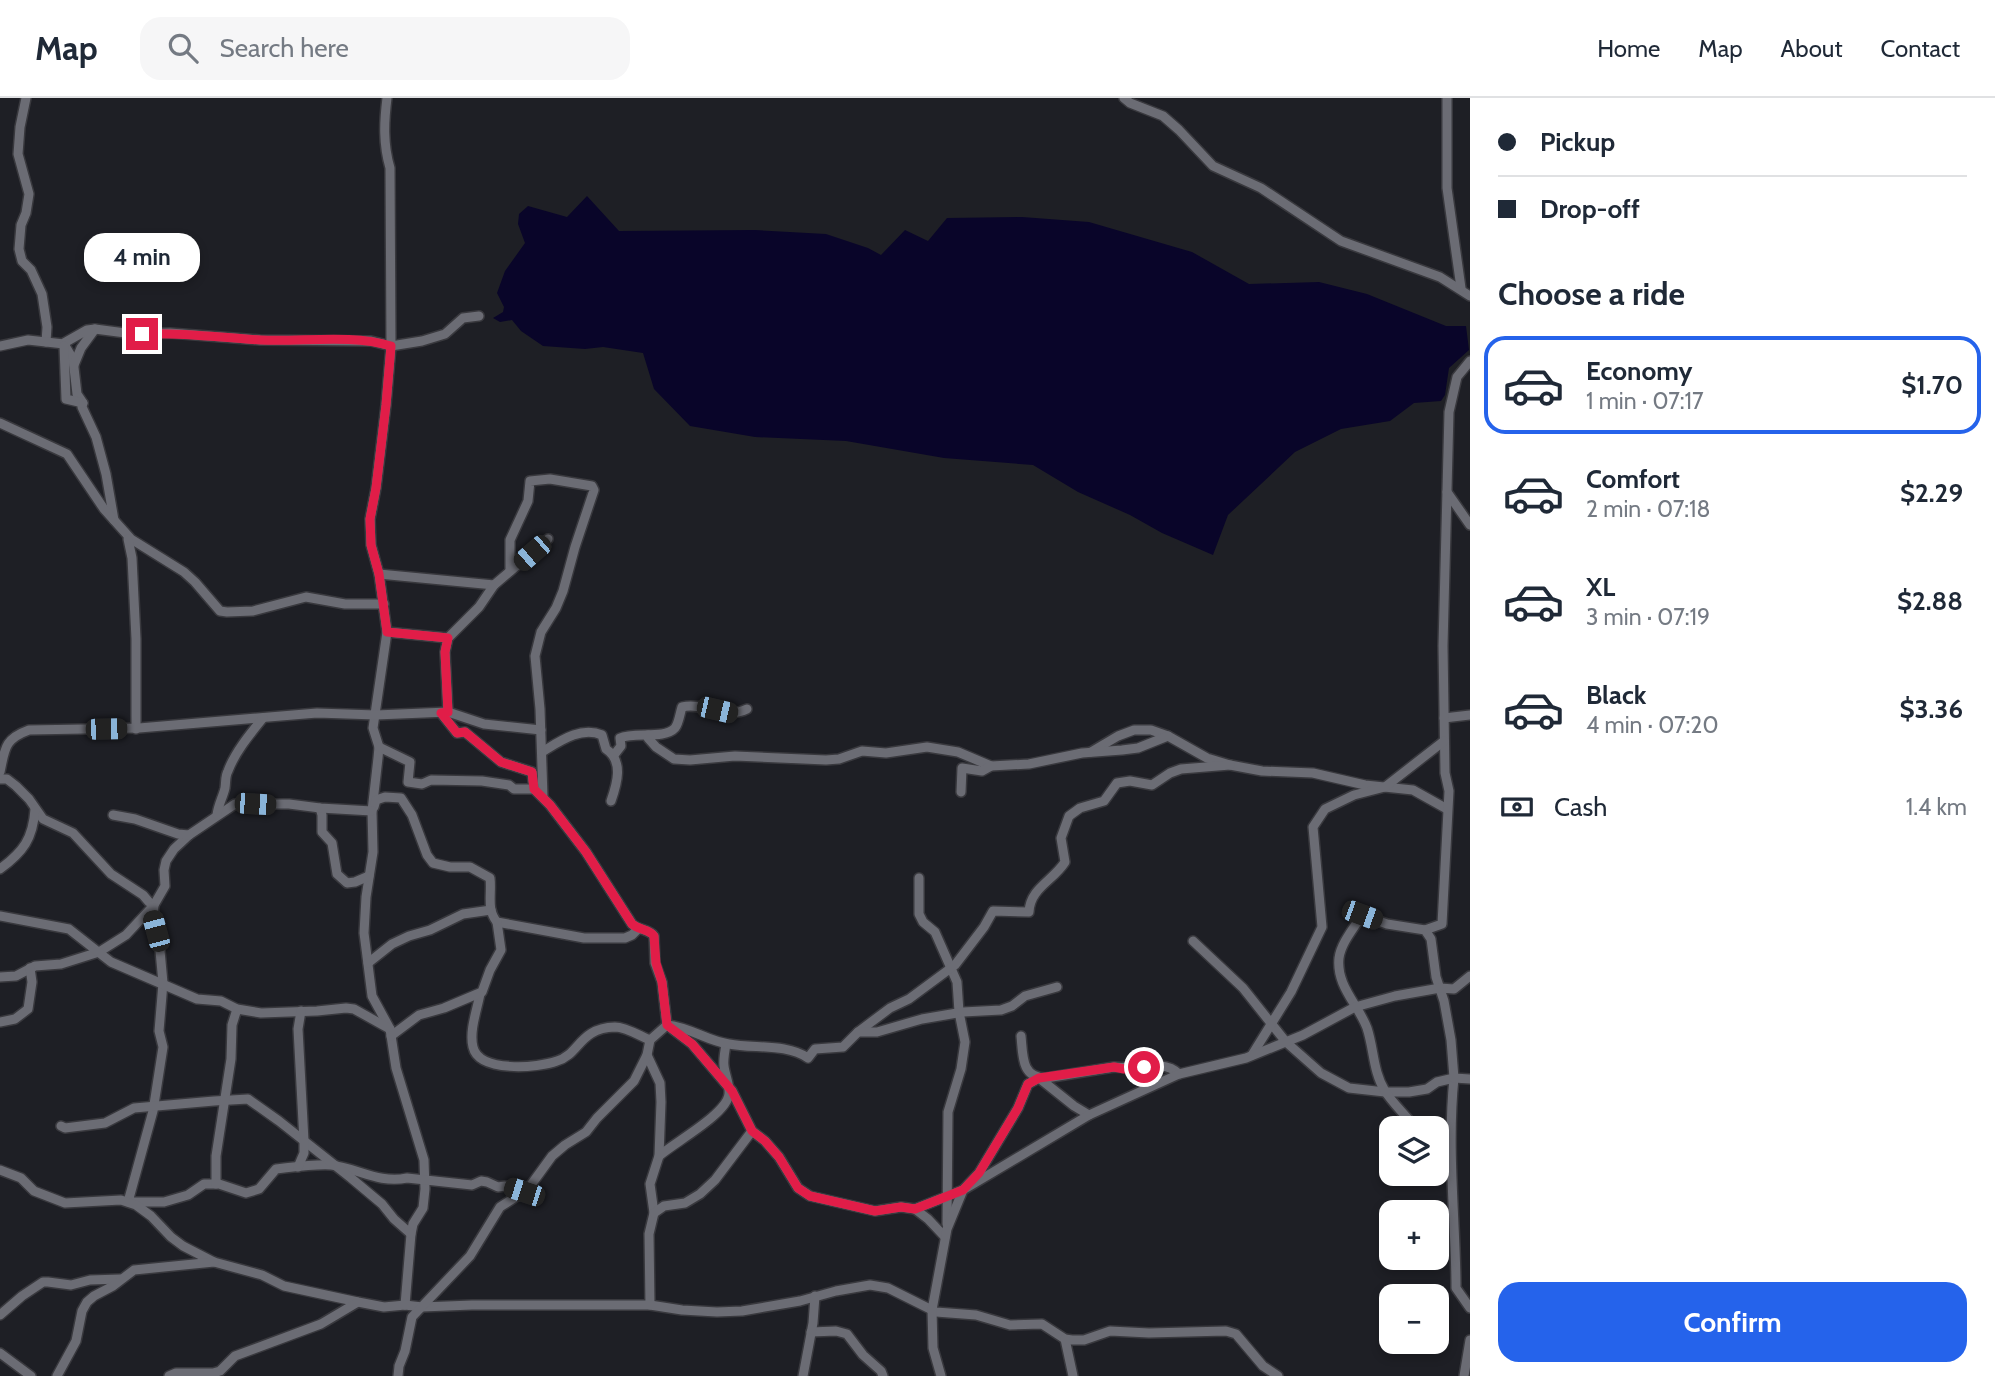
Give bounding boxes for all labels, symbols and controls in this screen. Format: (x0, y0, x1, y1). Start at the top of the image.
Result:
search box (140, 17, 630, 80)
text: Map (35, 28, 98, 68)
icon: search (164, 29, 202, 67)
text: Search here (220, 32, 349, 64)
text: Home (1597, 34, 1660, 63)
text: Map (1698, 34, 1743, 63)
text: About (1781, 34, 1843, 63)
text: Contact (1881, 34, 1960, 63)
text: Pickup (1540, 126, 1615, 158)
text: Drop-off (1540, 193, 1640, 225)
callout: 4 min (84, 232, 200, 282)
text: 4 min (113, 243, 171, 271)
text: Choose a ride (1498, 274, 1685, 313)
route end (126, 318, 158, 350)
icon: car (1502, 354, 1565, 417)
text: Economy (1586, 355, 1692, 387)
text: $1.70 (1901, 369, 1963, 401)
text: 1 min · 07:17 (1586, 387, 1704, 415)
icon: car (1502, 462, 1565, 525)
text: Comfort (1586, 463, 1680, 495)
text: $2.29 (1900, 477, 1963, 509)
text: 2 min · 07:18 (1586, 495, 1711, 523)
car (510, 531, 555, 575)
icon: car (1502, 570, 1565, 633)
text: XL (1586, 571, 1615, 603)
text: $2.88 (1897, 585, 1963, 617)
text: 3 min · 07:19 (1586, 603, 1710, 631)
icon: car (1502, 678, 1565, 741)
text: Black (1586, 679, 1646, 711)
text: $3.36 (1900, 693, 1963, 725)
car (695, 695, 740, 725)
text: 4 min · 07:20 (1586, 711, 1718, 739)
car (85, 718, 128, 740)
icon: cash (1498, 788, 1536, 826)
text: Cash (1554, 791, 1607, 823)
car (234, 792, 277, 816)
text: 1.4 km (1906, 793, 1967, 821)
car (1339, 898, 1386, 932)
car (141, 908, 172, 954)
route start (1128, 1051, 1160, 1083)
map controls (1379, 1116, 1449, 1354)
button: layers (1379, 1116, 1449, 1186)
car (501, 1176, 548, 1208)
button: + (1379, 1200, 1449, 1270)
button: Confirm (1498, 1282, 1967, 1362)
button: − (1379, 1284, 1449, 1354)

